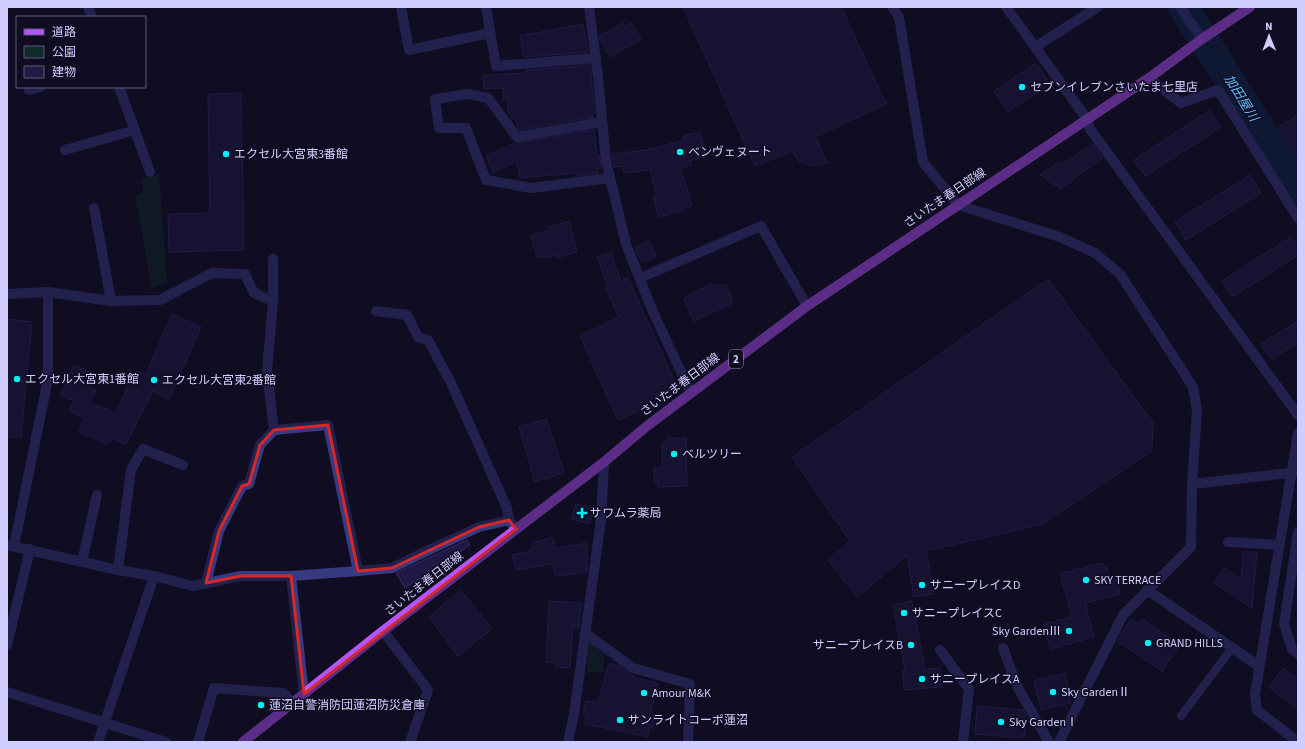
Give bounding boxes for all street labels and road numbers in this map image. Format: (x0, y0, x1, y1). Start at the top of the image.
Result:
street label: さいたま春日部線 (901, 164, 989, 232)
street label: さいたま春日部線 (637, 349, 723, 421)
road number: 2 (729, 350, 743, 368)
street label: さいたま春日部線 (381, 548, 467, 620)

